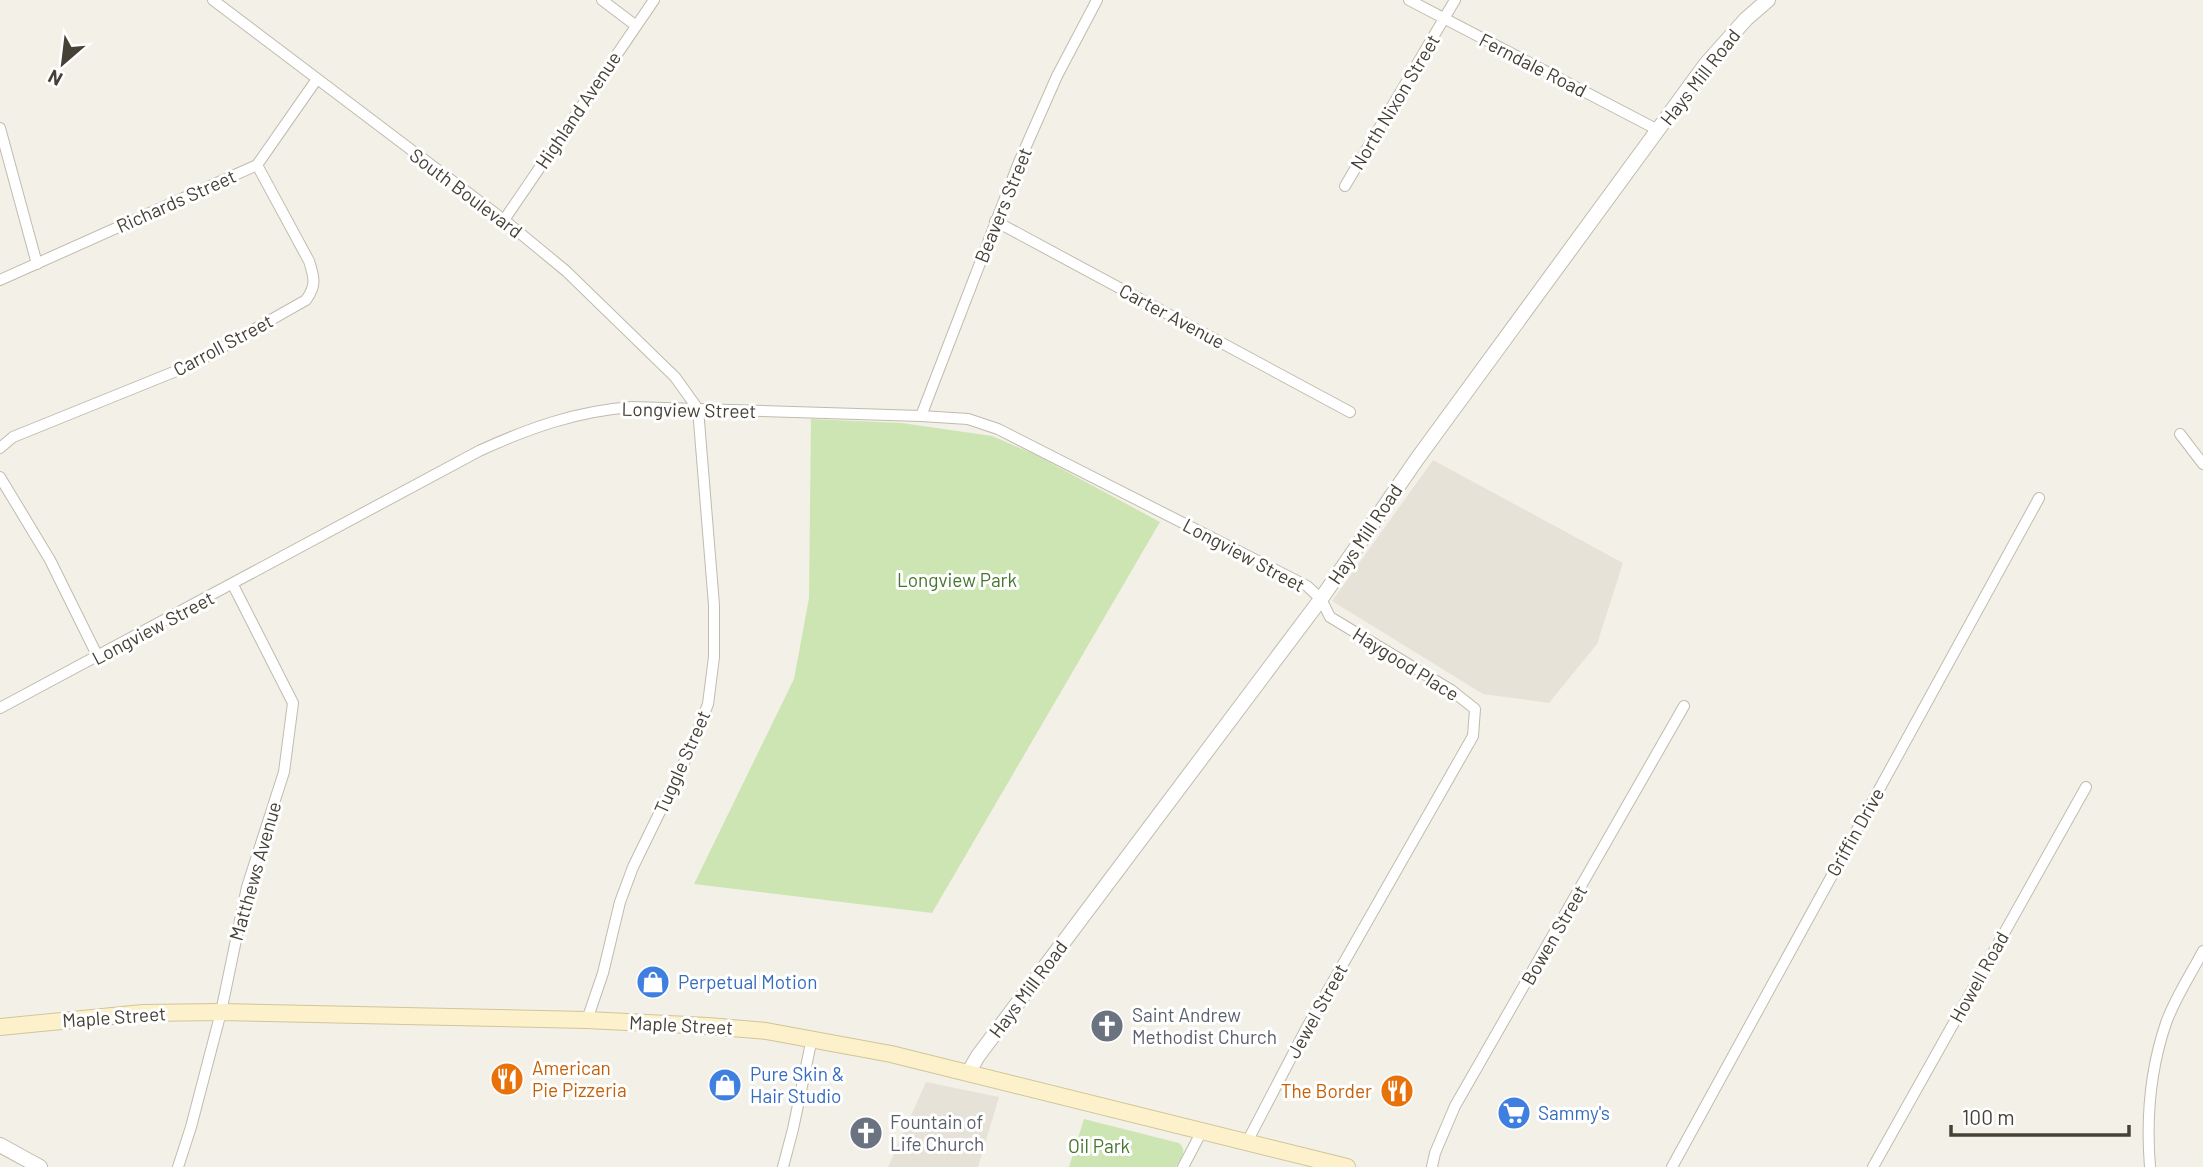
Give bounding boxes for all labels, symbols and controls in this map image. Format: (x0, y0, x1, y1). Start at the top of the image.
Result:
street label: Hays Mill Road (1655, 24, 1744, 130)
north arrow (28, 28, 98, 98)
street label: Ferndale Road (1476, 28, 1591, 101)
street label: North Nixon Street (1345, 30, 1444, 174)
street label: Highland Avenue (530, 47, 625, 173)
text: N (44, 65, 66, 92)
street label: South Boulevard (405, 143, 527, 242)
street label: Beavers Street (969, 144, 1036, 266)
street label: Richards Street (113, 164, 239, 237)
street label: Carter Avenue (1116, 278, 1229, 353)
street label: Carroll Street (169, 309, 277, 380)
street label: Longview Street (621, 397, 757, 422)
street label: Hays Mill Road (1323, 479, 1407, 588)
street label: Longview Street (1179, 513, 1309, 596)
park label: Longview Park (897, 568, 1017, 591)
street label: Longview Street (88, 586, 218, 669)
street label: Haygood Place (1349, 622, 1464, 705)
street label: Tuggle Street (649, 707, 715, 817)
street label: Griffin Drive (1821, 783, 1888, 880)
street label: Matthews Avenue (224, 799, 285, 943)
street label: Bowen Street (1516, 881, 1591, 989)
street label: Howell Road (1944, 927, 2013, 1026)
street label: Hays Mill Road (983, 935, 1072, 1042)
street label: Jewel Street (1281, 960, 1352, 1062)
shop icon: Perpetual Motion (634, 963, 672, 1001)
place label: Perpetual Motion (678, 970, 817, 993)
street label: Maple Street (61, 1001, 167, 1032)
place label: Saint Andrew Methodist Church (1132, 1003, 1277, 1048)
church icon: Saint Andrew Methodist Church (1088, 1007, 1126, 1045)
street label: Maple Street (629, 1010, 734, 1039)
place label: American Pie Pizzeria (532, 1056, 627, 1101)
restaurant icon: American Pie Pizzeria (488, 1060, 526, 1098)
place label: Pure Skin & Hair Studio (750, 1062, 844, 1107)
shop icon: Pure Skin & Hair Studio (706, 1066, 744, 1104)
restaurant icon: The Border (1378, 1072, 1416, 1110)
place label: The Border (1281, 1079, 1372, 1102)
supermarket icon: Sammy's (1495, 1094, 1533, 1132)
scale bar (1951, 1094, 2130, 1138)
place label: Sammy's (1538, 1101, 1610, 1124)
text: 100 m (1962, 1104, 2015, 1129)
place label: Fountain of Life Church (890, 1110, 984, 1155)
church icon: Fountain of Life Church (847, 1114, 885, 1152)
park label: Oil Park (1068, 1134, 1130, 1157)

